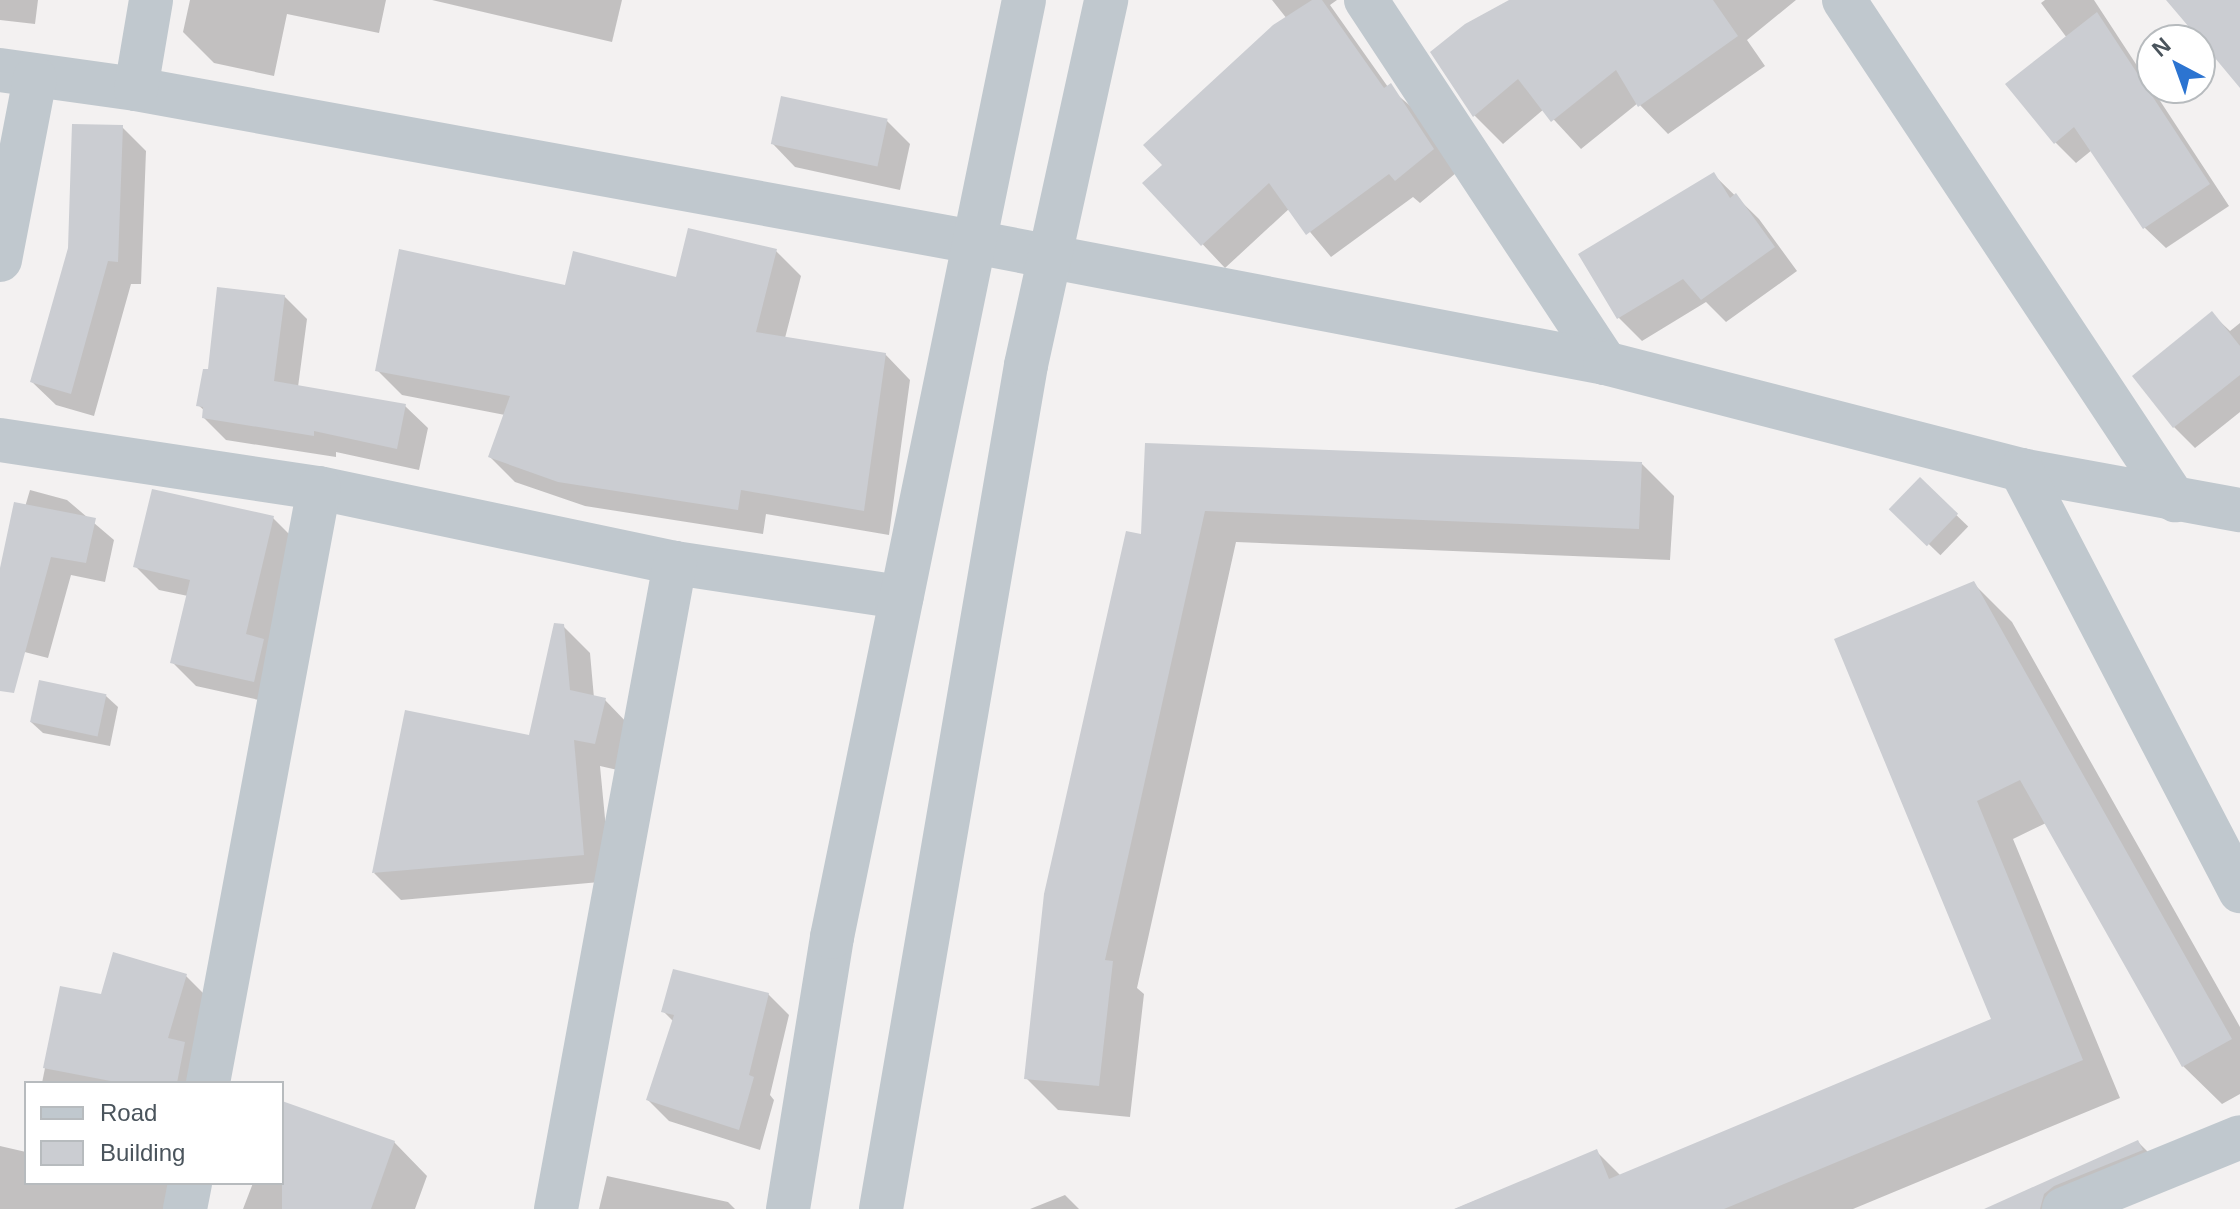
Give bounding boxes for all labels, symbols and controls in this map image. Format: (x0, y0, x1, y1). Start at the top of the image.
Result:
north arrow (2136, 24, 2216, 104)
text: N (2147, 32, 2175, 62)
legend (24, 1081, 284, 1185)
text: Road (100, 1099, 157, 1126)
text: Building (100, 1139, 185, 1166)

